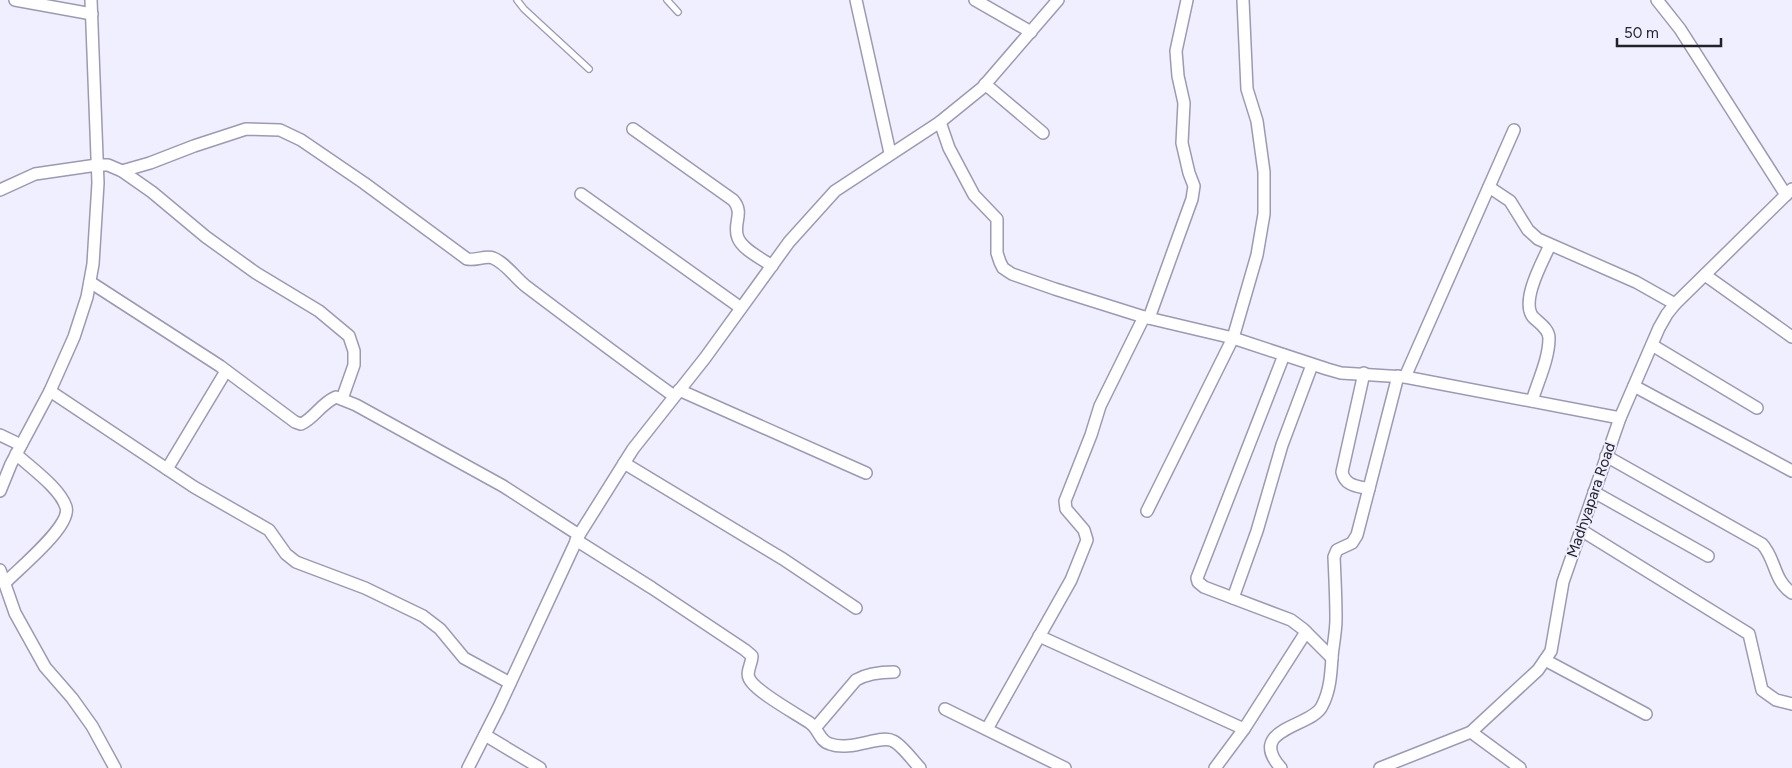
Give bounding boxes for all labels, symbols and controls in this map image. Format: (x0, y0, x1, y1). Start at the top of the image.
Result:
scale bar (1617, 15, 1721, 47)
text: 50 m (1624, 24, 1659, 42)
street label: Madhyapara Road (1563, 440, 1619, 560)

